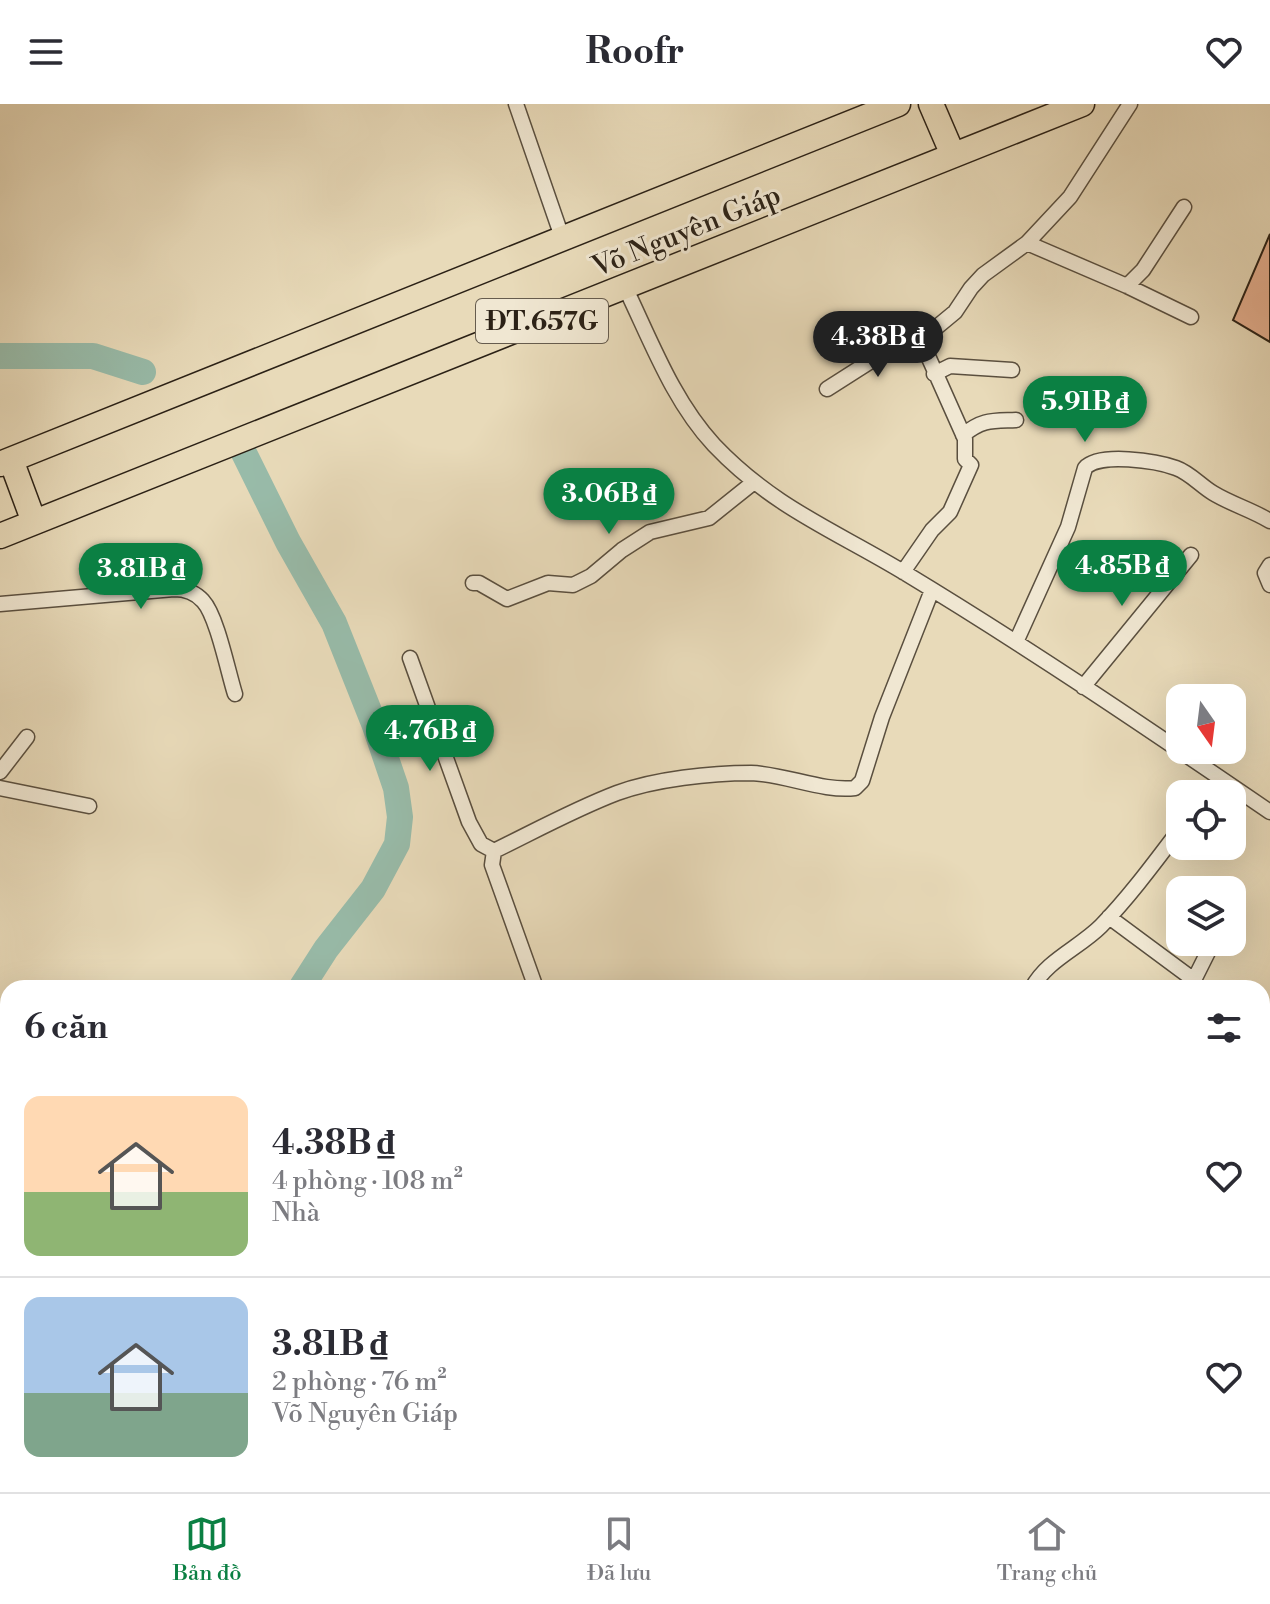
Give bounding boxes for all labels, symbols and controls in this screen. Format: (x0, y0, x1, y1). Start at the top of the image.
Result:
icon: menu (24, 30, 68, 74)
text: Roofr (586, 30, 684, 75)
icon: heart (1202, 30, 1246, 74)
street label: Võ Nguyên Giáp (586, 178, 786, 286)
road number: ĐT.657G (476, 299, 608, 343)
pin: 4.38B ₫ (804, 311, 952, 379)
text: 4.38B ₫ (831, 321, 925, 353)
pin: 5.91B ₫ (1011, 376, 1159, 444)
text: 5.91B ₫ (1041, 386, 1129, 418)
pin: 3.06B ₫ (535, 468, 683, 536)
text: 3.06B ₫ (561, 478, 657, 510)
pin: 4.85B ₫ (1048, 540, 1196, 608)
pin: 3.81B ₫ (67, 543, 215, 611)
text: 4.85B ₫ (1075, 550, 1169, 582)
text: 3.81B ₫ (97, 553, 185, 585)
north arrow (1166, 684, 1246, 764)
map controls (1166, 684, 1246, 956)
pin: 4.76B ₫ (356, 705, 504, 773)
text: 4.76B ₫ (384, 715, 476, 747)
button: locate (1166, 780, 1246, 860)
button: layers (1166, 876, 1246, 956)
icon: filters (1202, 1006, 1246, 1050)
text: 6 căn (24, 1007, 108, 1049)
text: 4.38B ₫ (272, 1123, 395, 1165)
icon: home (88, 1128, 184, 1224)
icon: heart (1202, 1154, 1246, 1198)
text: 4 phòng · 108 m² (272, 1165, 463, 1197)
text: Nhà (272, 1197, 320, 1229)
text: 3.81B ₫ (272, 1324, 388, 1366)
icon: home (88, 1329, 184, 1425)
icon: heart (1202, 1355, 1246, 1399)
text: 2 phòng · 76 m² (272, 1366, 447, 1398)
text: Võ Nguyên Giáp (272, 1398, 458, 1430)
tab: Bản đồ (173, 1512, 242, 1587)
tab: Đã lưu (587, 1512, 651, 1587)
tab: Trang chủ (997, 1512, 1097, 1587)

